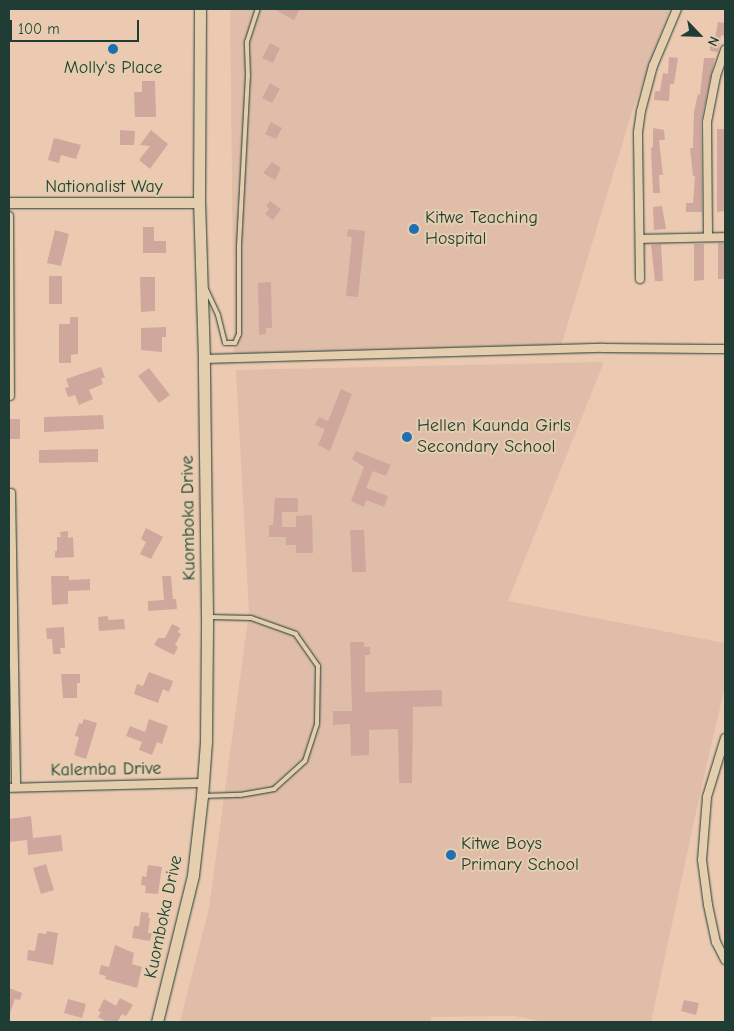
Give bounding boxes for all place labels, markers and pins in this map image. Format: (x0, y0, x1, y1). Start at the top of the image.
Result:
marker: Molly's Place (107, 43, 119, 55)
place label: Molly's Place (64, 57, 162, 79)
place label: Kitwe Teaching Hospital (425, 208, 538, 250)
marker: Kitwe Teaching Hospital (407, 222, 421, 236)
place label: Hellen Kaunda Girls Secondary School (417, 416, 571, 458)
marker: Hellen Kaunda Girls Secondary School (401, 431, 413, 443)
place label: Kitwe Boys Primary School (461, 834, 579, 876)
marker: Kitwe Boys Primary School (445, 849, 457, 861)

